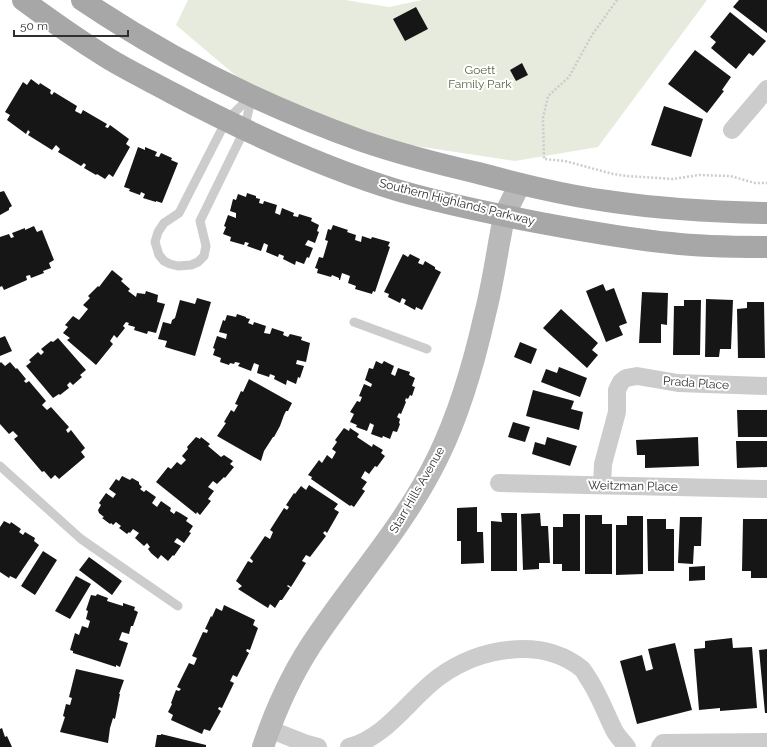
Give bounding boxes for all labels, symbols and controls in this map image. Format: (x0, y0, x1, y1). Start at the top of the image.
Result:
scale bar (14, 12, 128, 38)
text: 50 m (20, 19, 48, 33)
park label: Goett Family Park (448, 63, 512, 91)
street label: Southern Highlands Parkway (378, 176, 537, 228)
street label: Prada Place (663, 374, 729, 392)
street label: Starr Hills Avenue (387, 444, 447, 536)
street label: Weitzman Place (588, 478, 678, 494)

